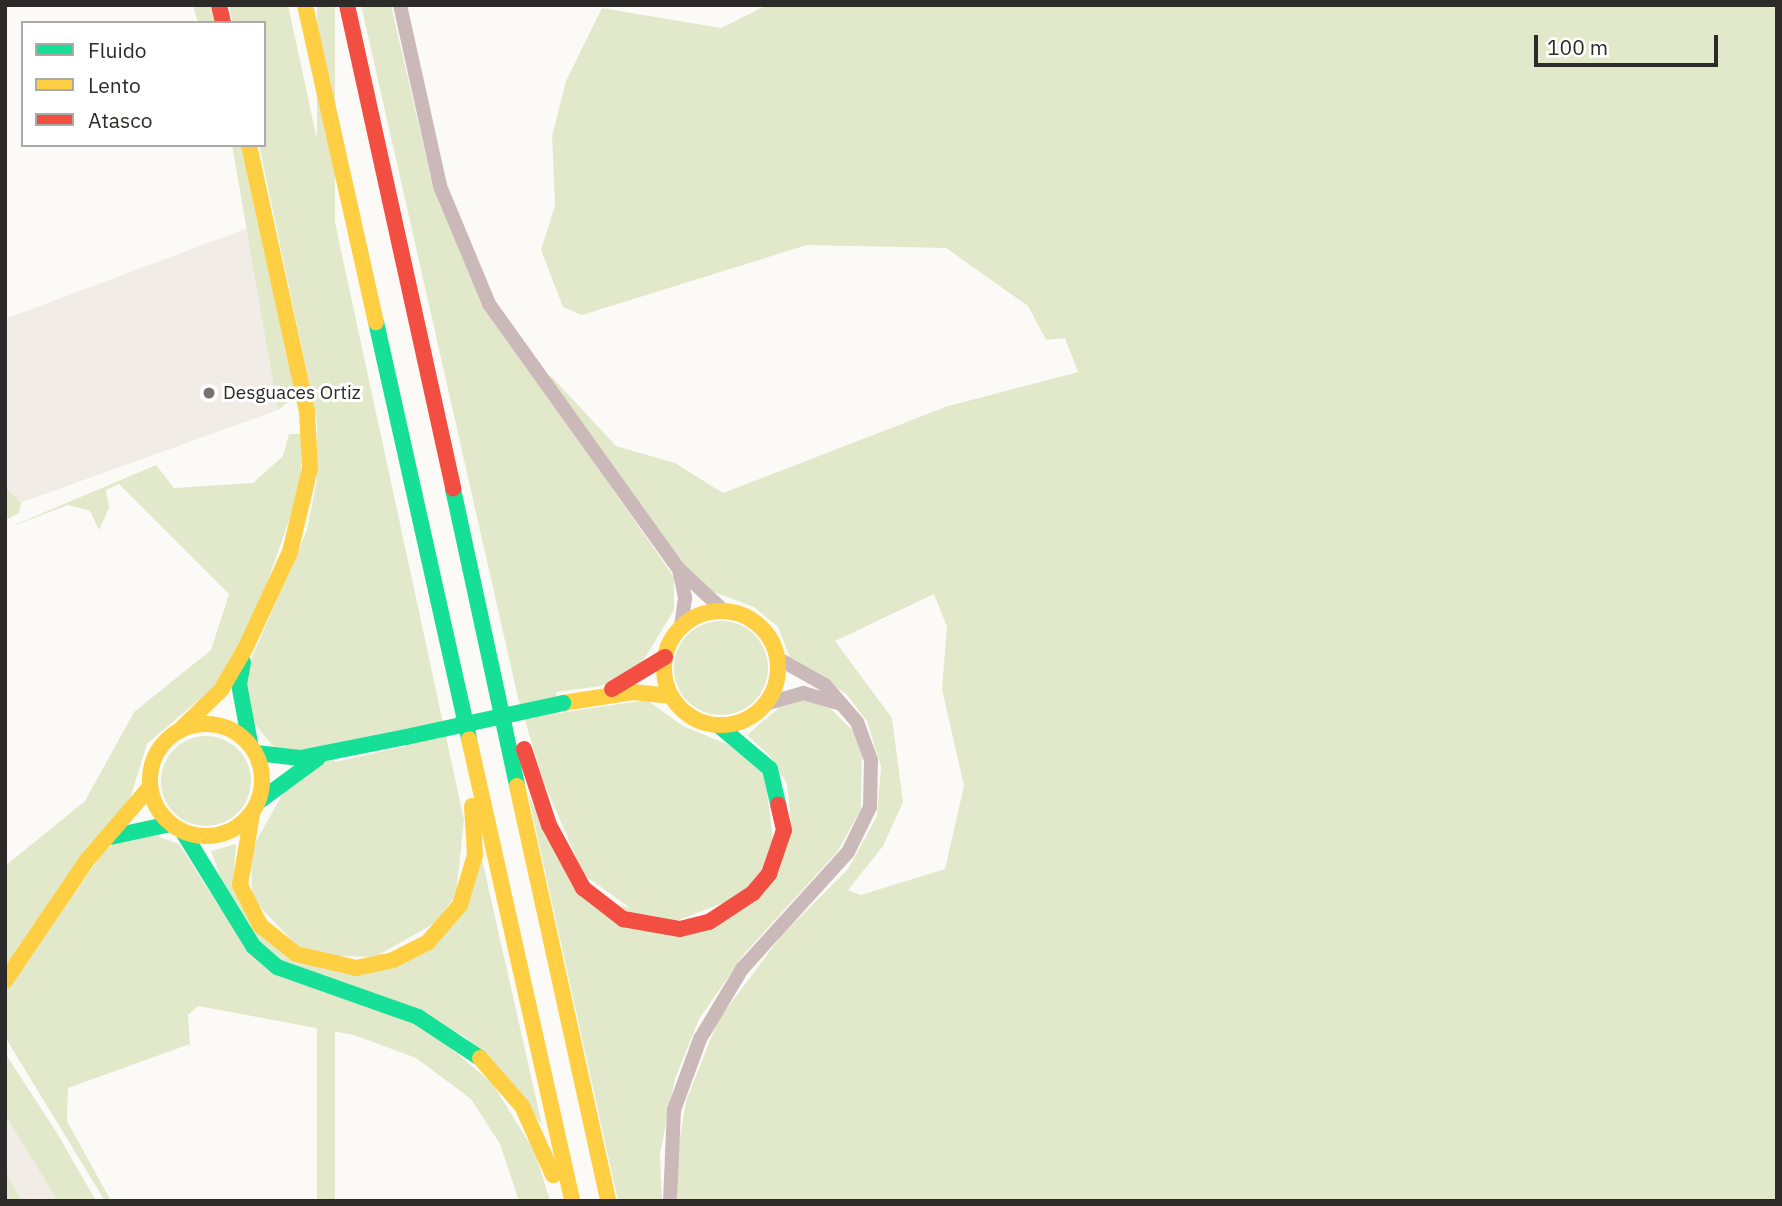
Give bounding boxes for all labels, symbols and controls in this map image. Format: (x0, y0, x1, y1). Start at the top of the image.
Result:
legend (21, 21, 266, 147)
scale bar (1537, 21, 1721, 65)
text: 100 m (1547, 33, 1608, 61)
text: Fluido (88, 36, 147, 64)
text: Lento (88, 71, 141, 99)
text: Atasco (88, 106, 152, 134)
place label: Desguaces Ortiz (223, 382, 360, 404)
marker: Desguaces Ortiz (201, 385, 217, 401)

